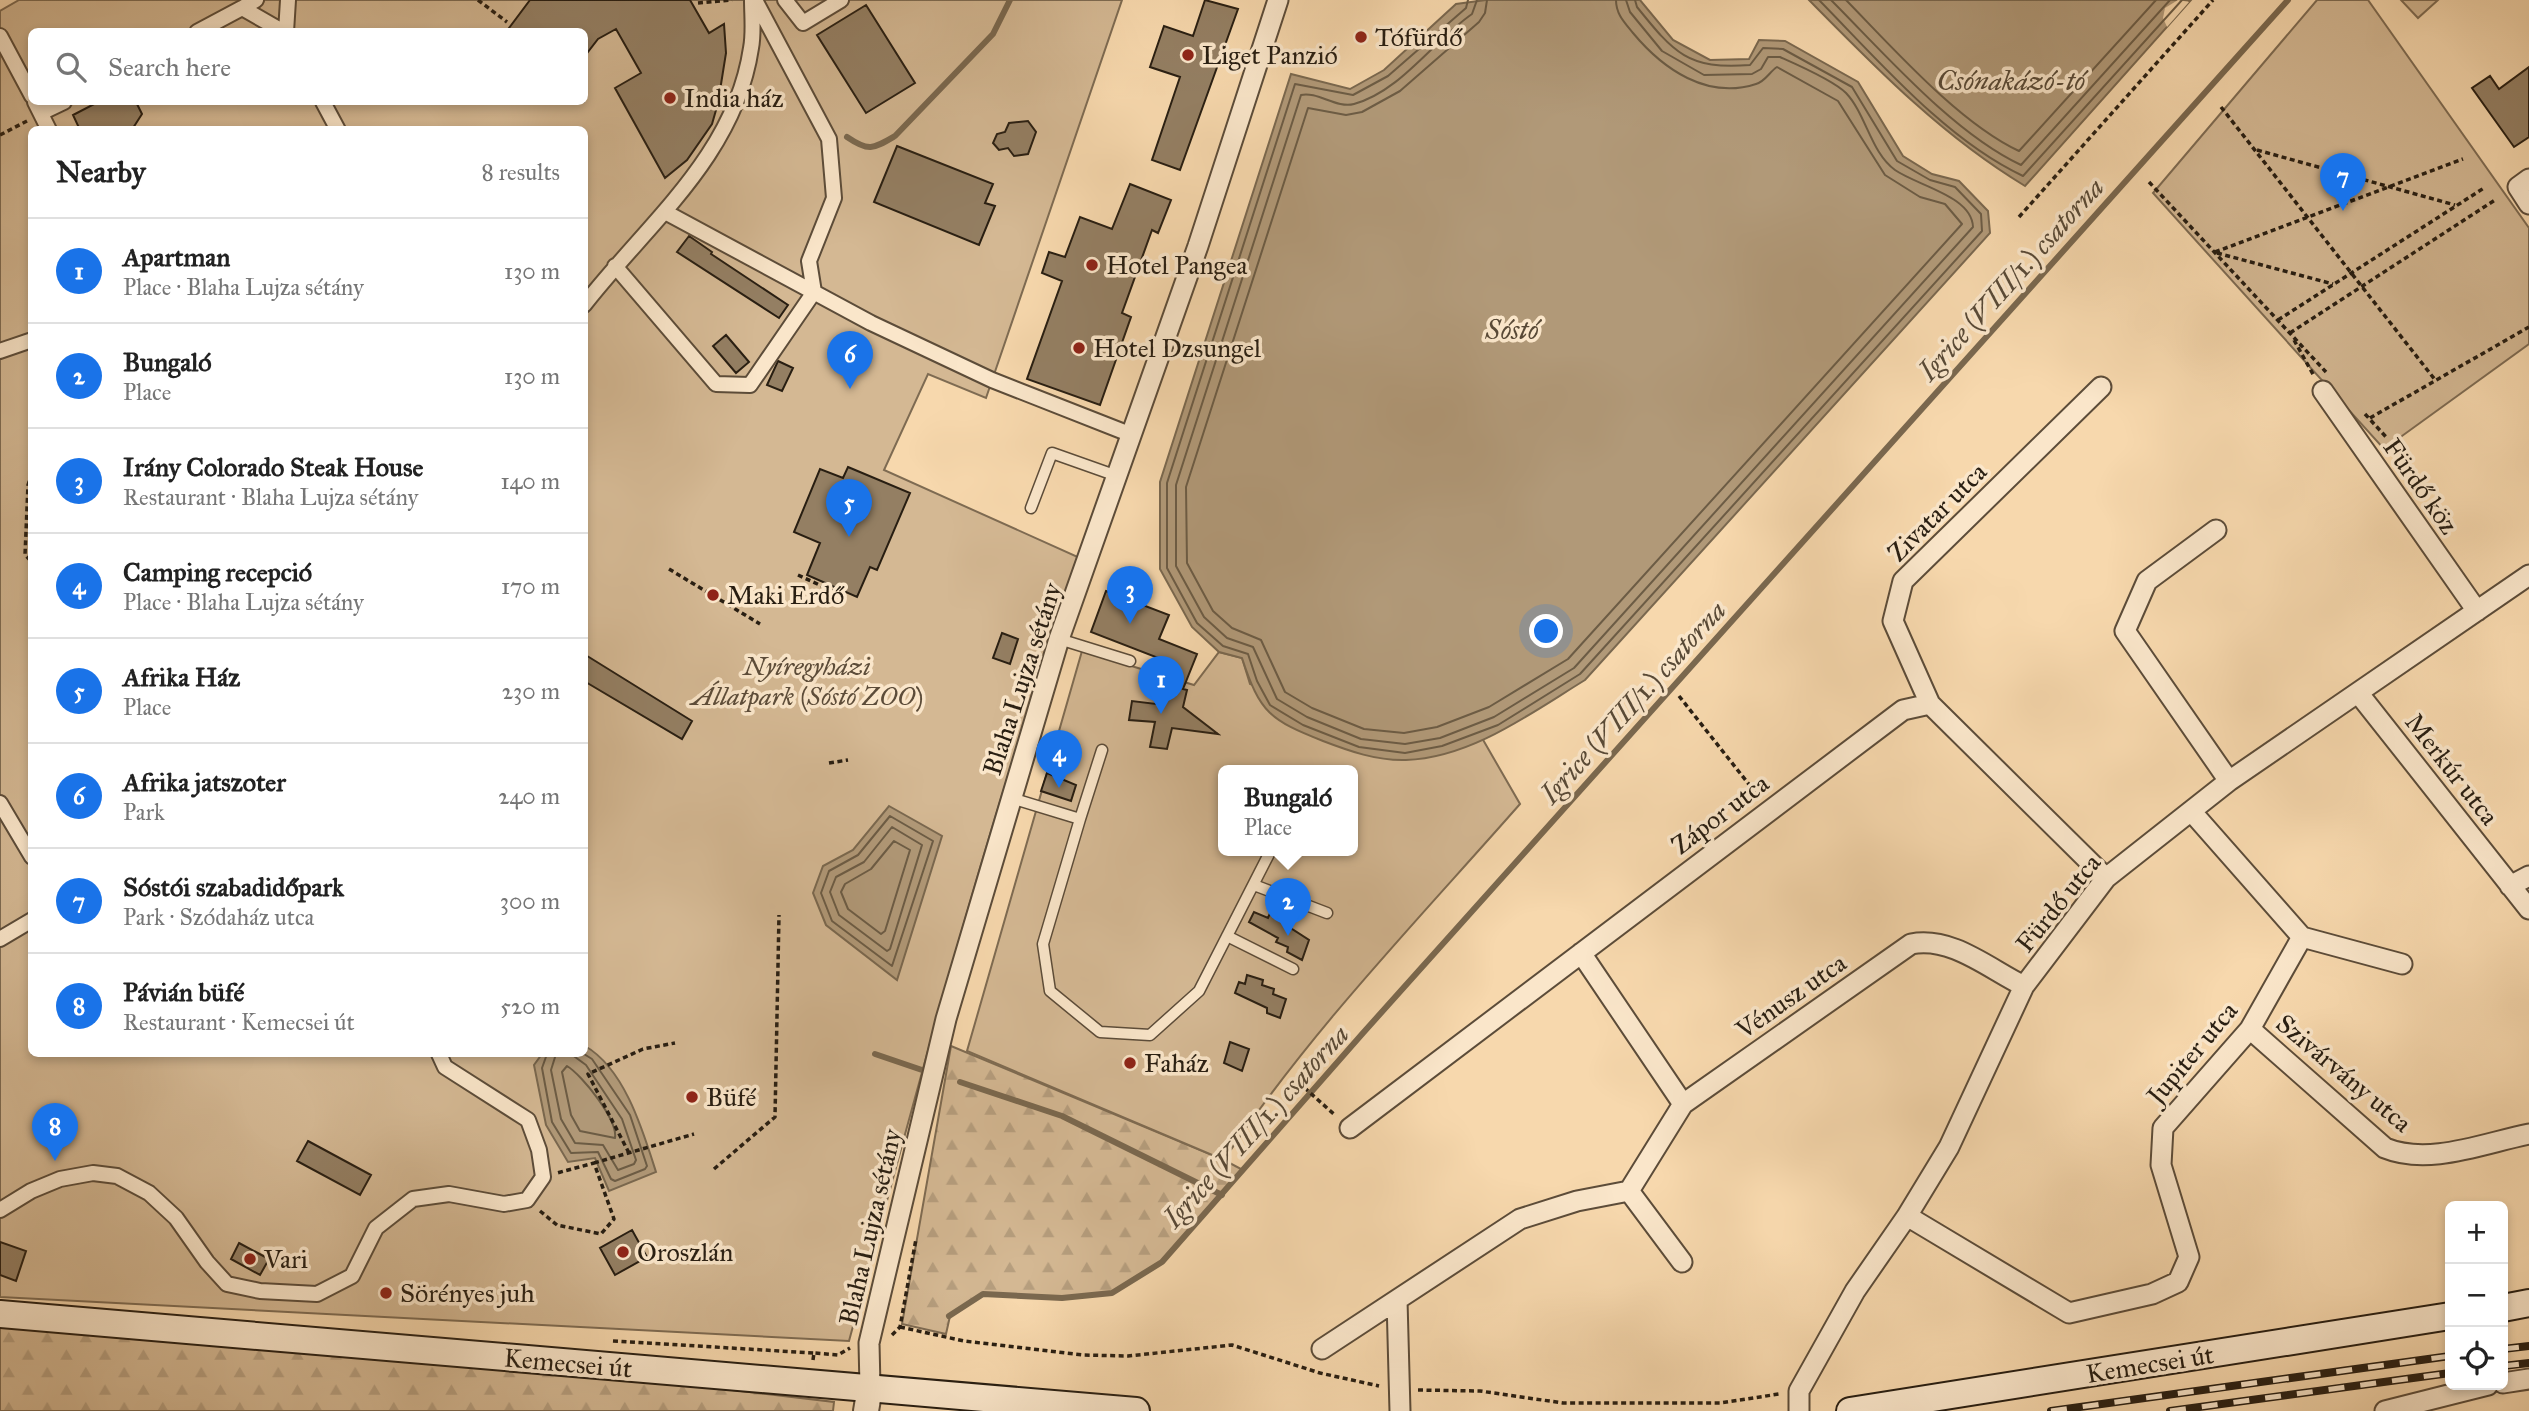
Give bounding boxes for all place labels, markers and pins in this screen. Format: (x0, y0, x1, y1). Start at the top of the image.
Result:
place label: Tófürdő (1375, 21, 1463, 53)
marker: Tófürdő (1353, 29, 1369, 45)
place label: Liget Panzió (1202, 39, 1338, 71)
marker: Liget Panzió (1180, 47, 1196, 63)
place label: India ház (684, 82, 783, 114)
marker: India ház (662, 90, 678, 106)
pin: 7 (2320, 153, 2366, 211)
place label: Hotel Pangea (1106, 249, 1248, 281)
marker: Hotel Pangea (1084, 257, 1100, 273)
pin: 6 (827, 331, 873, 389)
place label: Hotel Dzsungel (1093, 332, 1261, 364)
marker: Hotel Dzsungel (1071, 340, 1087, 356)
pin: 5 (826, 479, 872, 537)
pin: 3 (1107, 566, 1153, 624)
place label: Maki Erdő (727, 579, 845, 611)
marker: Maki Erdő (705, 587, 721, 603)
pin: 1 (1138, 656, 1184, 714)
pin: 4 (1036, 730, 1082, 788)
pin: 2 (1265, 878, 1311, 936)
place label: Faház (1144, 1047, 1209, 1079)
marker: Faház (1122, 1055, 1138, 1071)
place label: Büfé (706, 1081, 757, 1113)
marker: Büfé (684, 1089, 700, 1105)
pin: 8 (32, 1103, 78, 1161)
place label: Oroszlán (637, 1236, 733, 1268)
place label: Vari (263, 1243, 308, 1275)
marker: Oroszlán (615, 1244, 631, 1260)
marker: Vari (242, 1251, 258, 1267)
place label: Sörényes juh (400, 1277, 535, 1309)
marker: Sörényes juh (378, 1285, 394, 1301)

